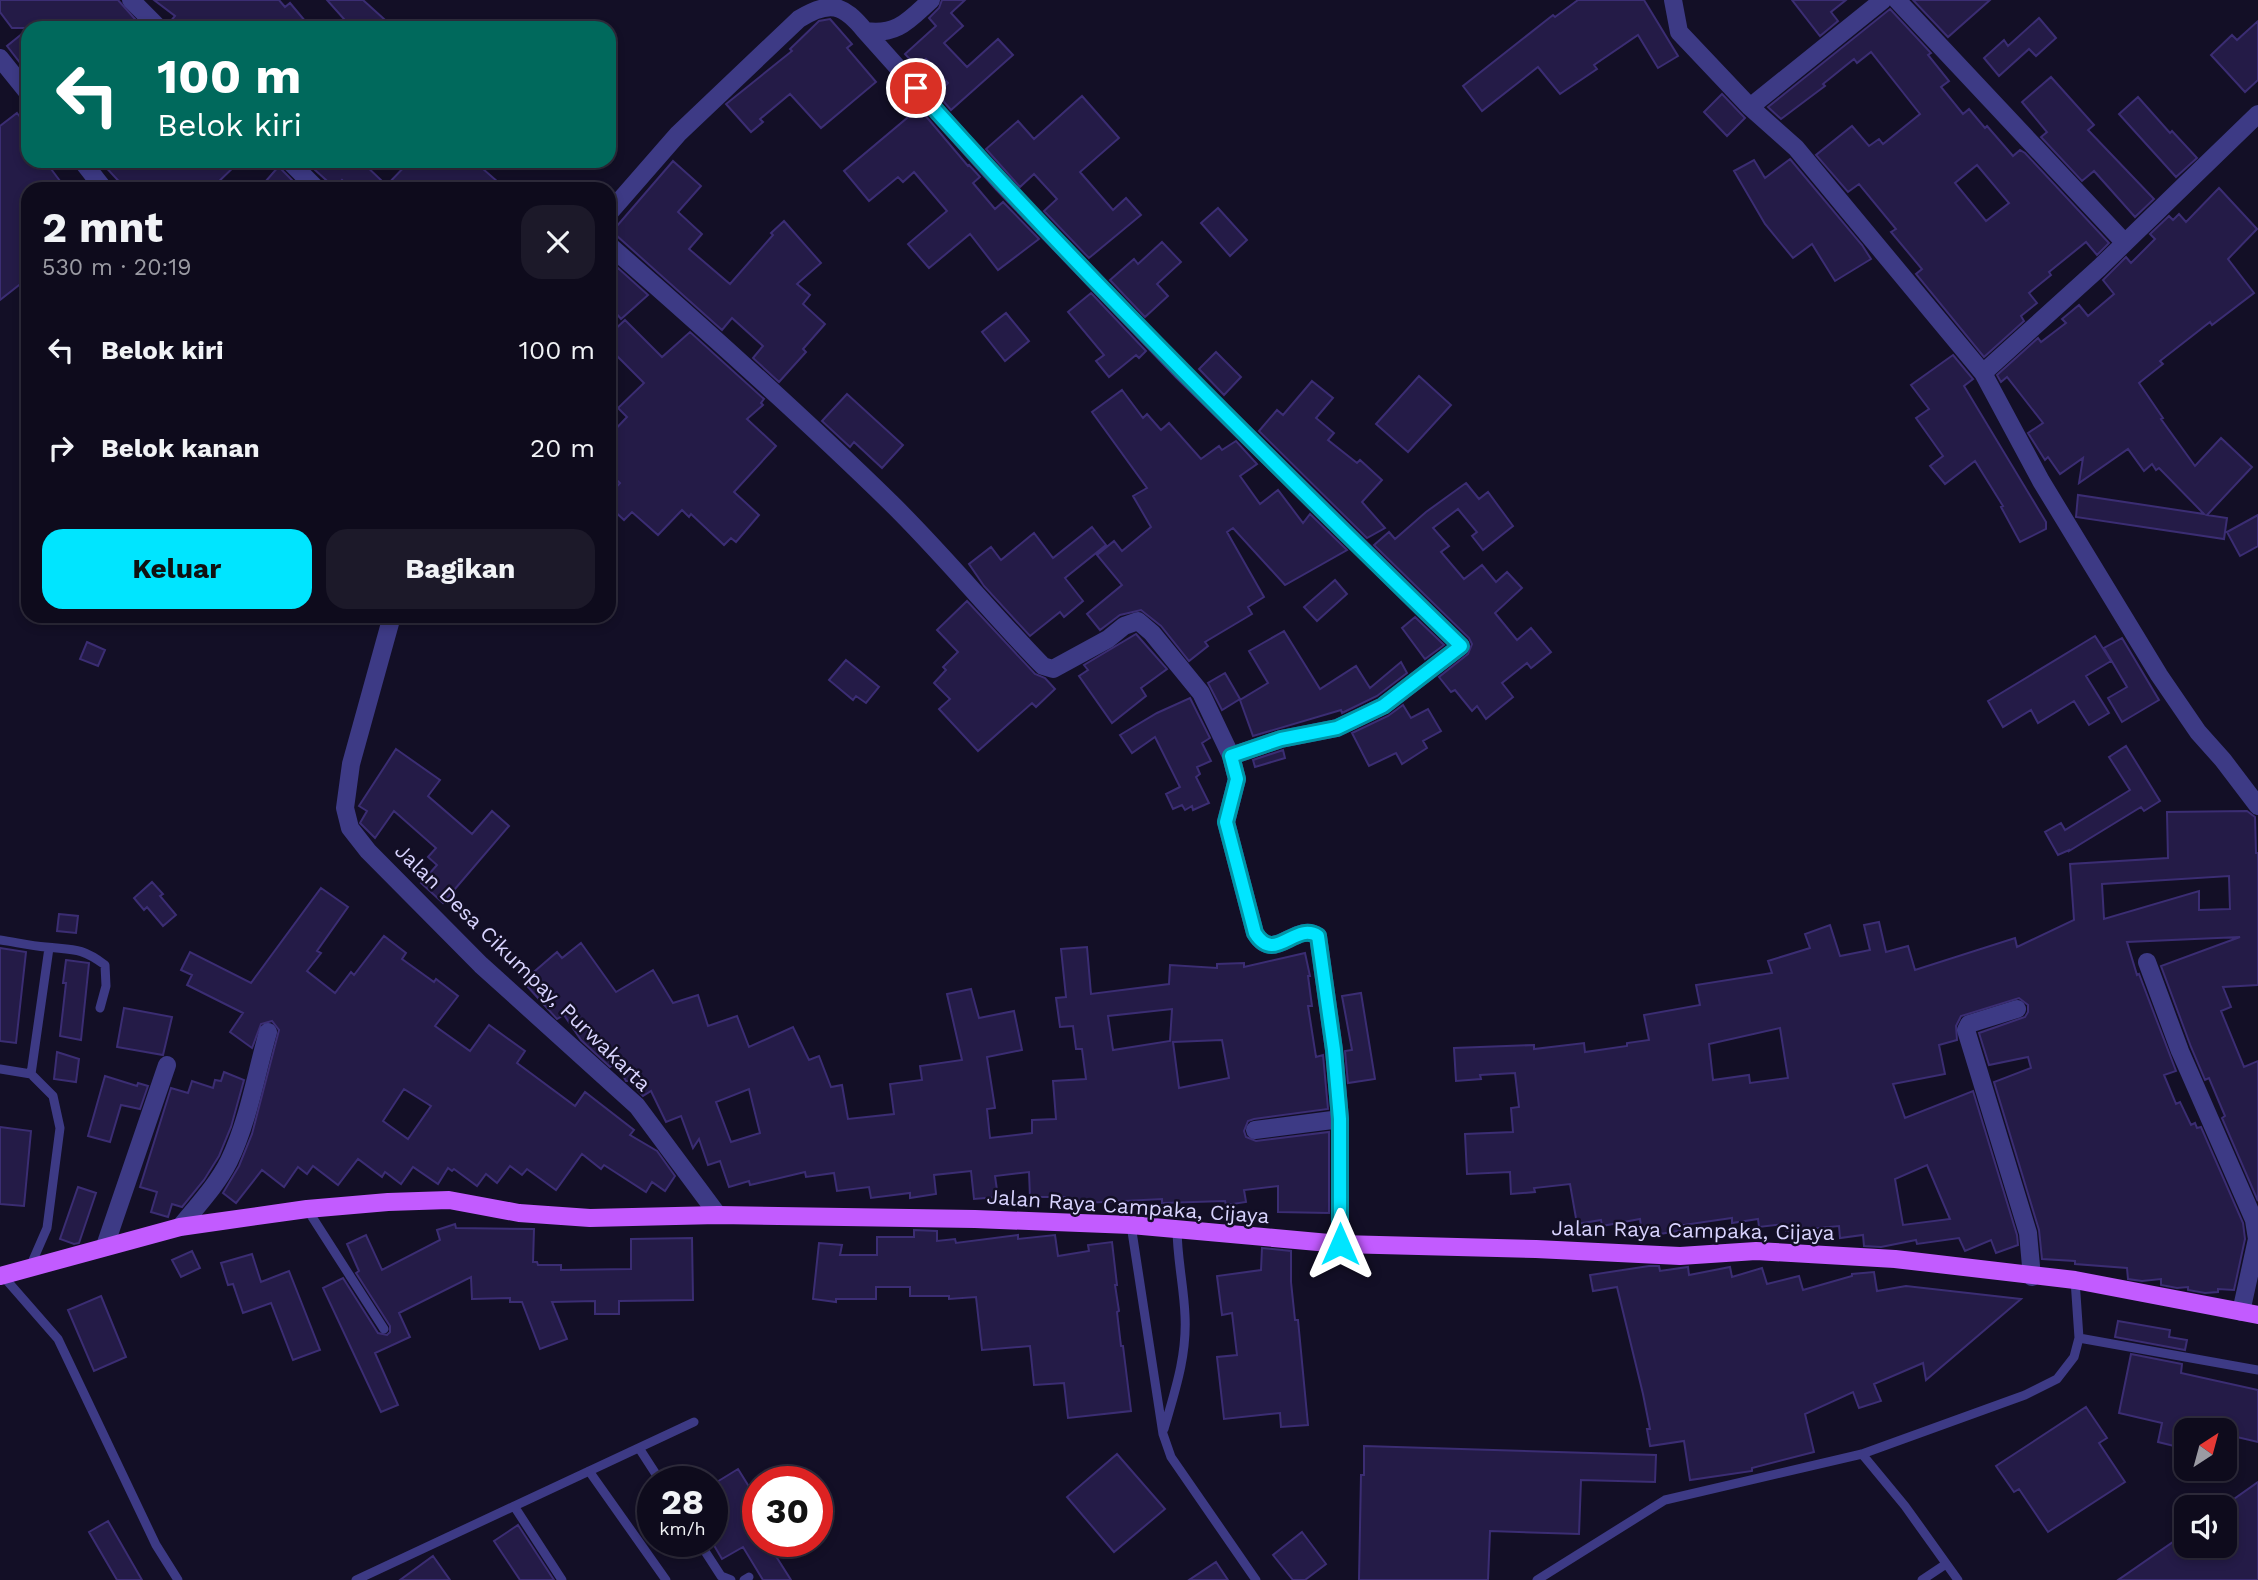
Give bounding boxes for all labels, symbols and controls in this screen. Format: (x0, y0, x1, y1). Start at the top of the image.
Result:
text: 100 m (157, 47, 301, 105)
icon: left (42, 49, 133, 140)
pin (886, 58, 946, 118)
icon: arrive (897, 69, 935, 107)
text: Belok kiri (157, 106, 302, 144)
text: 2 mnt (42, 203, 163, 252)
button: close (521, 205, 595, 279)
text: 530 m · 20:19 (42, 254, 191, 281)
icon: left (42, 331, 80, 369)
text: Belok kiri (101, 335, 224, 365)
text: 100 m (519, 335, 595, 365)
icon: right (42, 429, 80, 467)
text: Belok kanan (101, 433, 260, 463)
text: 20 m (530, 433, 595, 463)
button: Keluar (42, 529, 312, 609)
button: Bagikan (326, 529, 595, 609)
street label: Jalan Desa Cikumpay, Purwakarta (390, 838, 656, 1096)
street label: Jalan Raya Campaka, Cijaya (986, 1184, 1270, 1228)
position arrow (1303, 1207, 1377, 1281)
street label: Jalan Raya Campaka, Cijaya (1551, 1215, 1835, 1245)
north arrow (2174, 1418, 2236, 1480)
map controls (2174, 1418, 2237, 1558)
speed limit sign: 30 (742, 1466, 833, 1557)
text: 28 (661, 1481, 704, 1523)
button: sound (2174, 1495, 2237, 1558)
text: km/h (659, 1518, 706, 1539)

